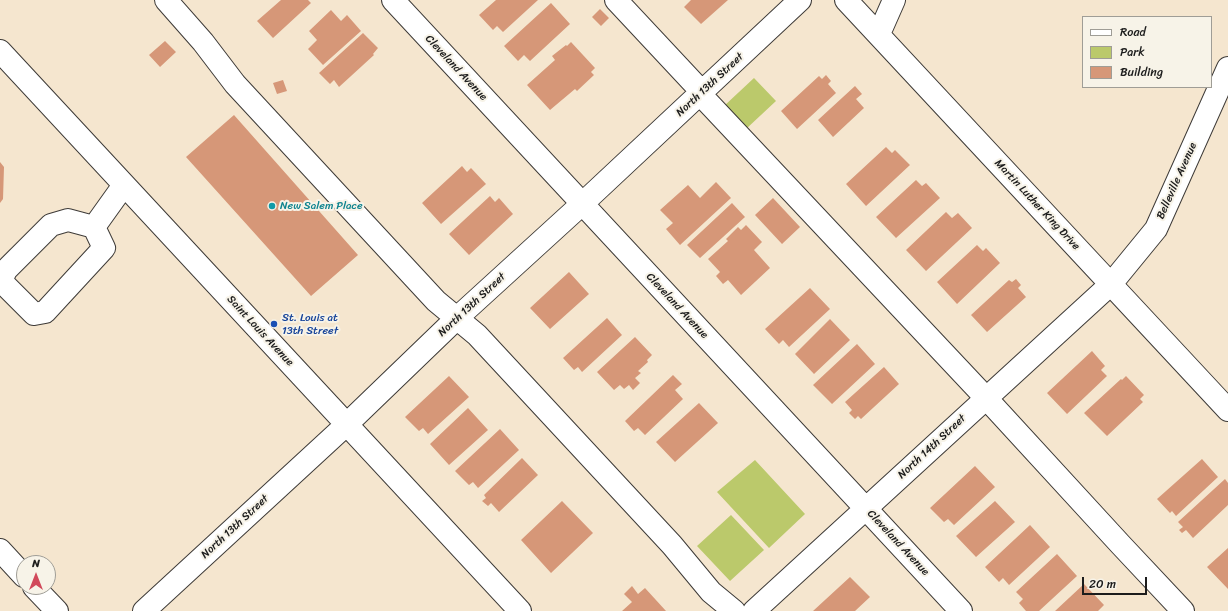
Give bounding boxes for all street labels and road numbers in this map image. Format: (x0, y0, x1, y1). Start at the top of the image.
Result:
street label: Cleveland Avenue (422, 32, 490, 104)
street label: North 13th Street (674, 50, 746, 120)
street label: Belleville Avenue (1154, 141, 1200, 221)
street label: Martin Luther King Drive (992, 157, 1082, 253)
street label: North 13th Street (436, 270, 508, 340)
street label: Cleveland Avenue (643, 270, 711, 342)
street label: Saint Louis Avenue (224, 293, 296, 369)
street label: North 14th Street (895, 412, 969, 482)
street label: North 13th Street (199, 492, 271, 562)
street label: Cleveland Avenue (864, 507, 932, 579)

